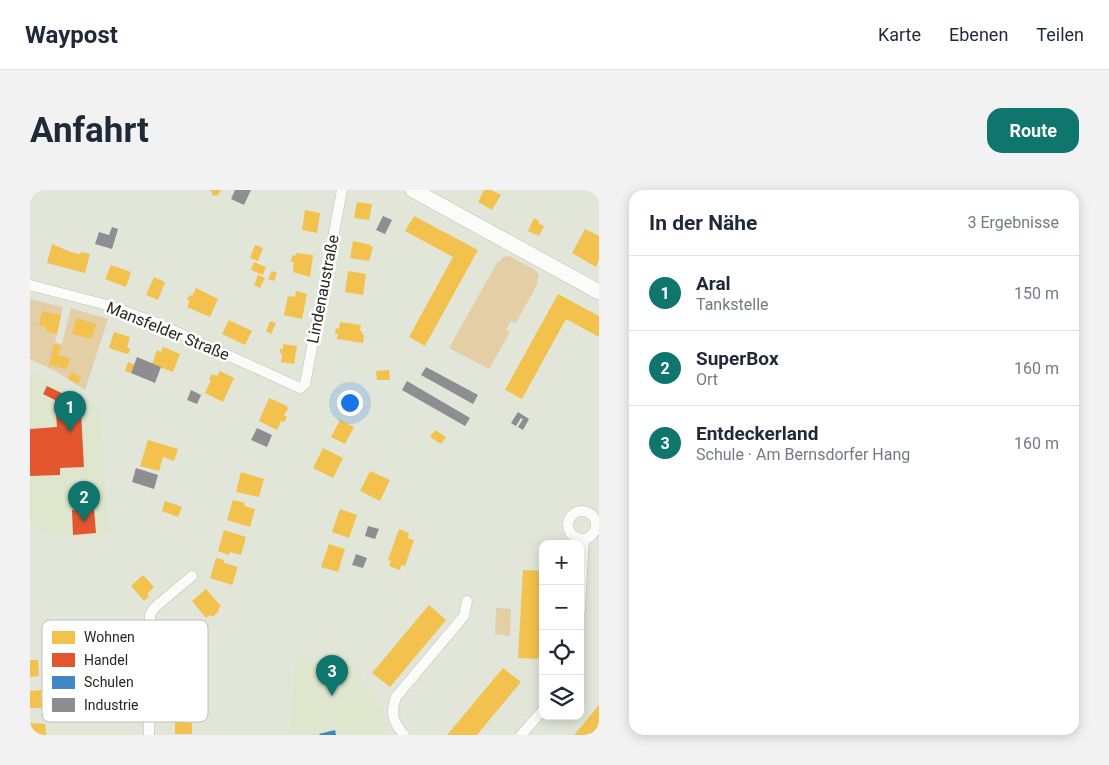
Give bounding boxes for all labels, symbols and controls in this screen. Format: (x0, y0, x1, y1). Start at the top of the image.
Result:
text: Waypost (25, 21, 118, 49)
text: Karte (878, 24, 921, 45)
text: Ebenen (949, 24, 1008, 45)
text: Teilen (1036, 24, 1084, 45)
button: Route (987, 108, 1079, 153)
text: Anfahrt (30, 110, 149, 151)
text: In der Nähe (649, 211, 757, 235)
text: 3 Ergebnisse (967, 213, 1059, 232)
street label: Lindenaustraße (303, 233, 343, 345)
text: Aral (696, 272, 731, 295)
text: 1 (660, 284, 670, 303)
text: 150 m (1014, 284, 1059, 303)
text: Tankstelle (696, 295, 769, 314)
street label: Mansfelder Straße (104, 298, 232, 364)
text: SuperBox (696, 347, 779, 370)
text: 2 (660, 359, 670, 378)
text: 160 m (1014, 359, 1059, 378)
text: Ort (696, 370, 718, 389)
your location (337, 390, 363, 416)
pin: 1 (54, 391, 86, 432)
text: Entdeckerland (696, 422, 818, 445)
text: 3 (660, 434, 670, 453)
text: 160 m (1014, 434, 1059, 453)
text: Schule · Am Bernsdorfer Hang (696, 445, 910, 464)
pin: 2 (68, 481, 100, 522)
map controls (539, 540, 584, 720)
button: + (539, 540, 584, 585)
button: − (539, 585, 584, 630)
legend (42, 620, 208, 722)
text: Wohnen (84, 629, 135, 645)
button: locate (539, 630, 584, 675)
text: Handel (84, 652, 128, 668)
pin: 3 (316, 655, 348, 696)
text: Schulen (84, 674, 134, 690)
button: layers (539, 675, 584, 720)
text: Industrie (84, 697, 139, 713)

